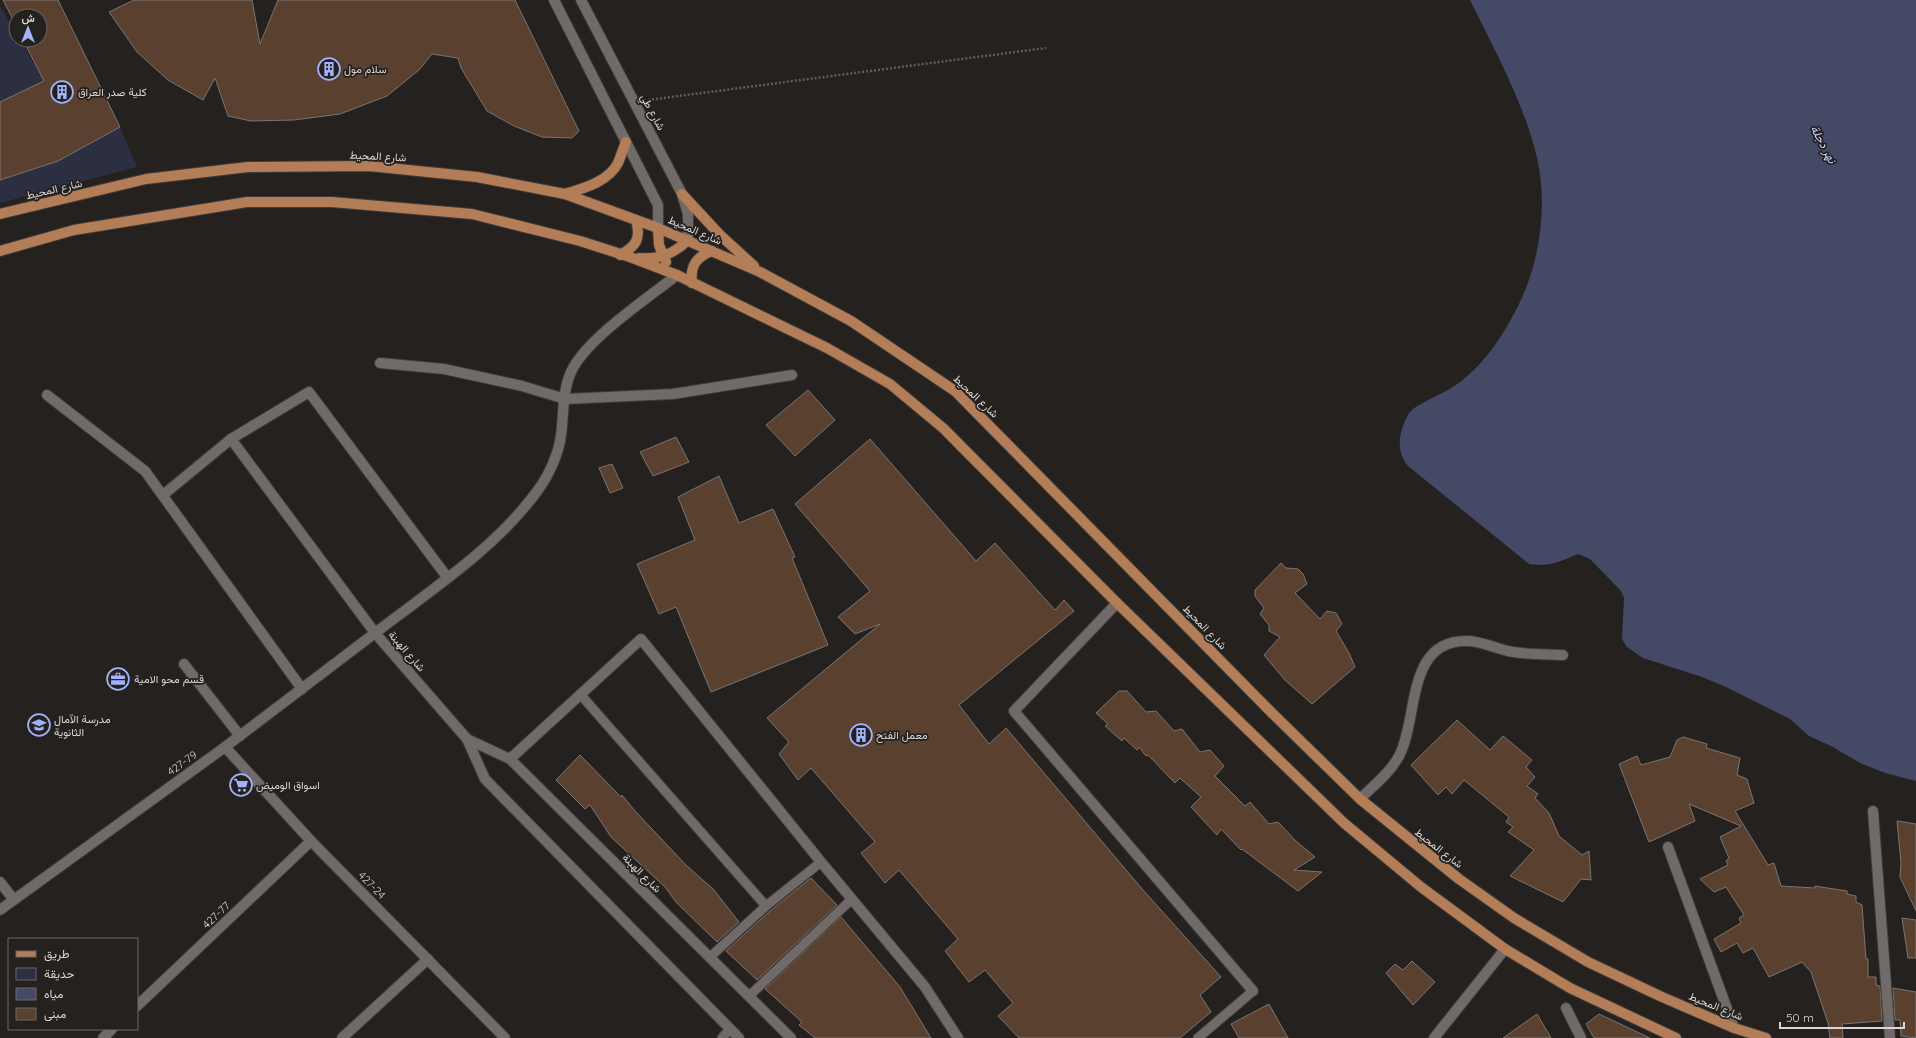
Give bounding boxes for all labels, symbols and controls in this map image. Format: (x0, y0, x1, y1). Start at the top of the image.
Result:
north arrow (8, 8, 48, 48)
text: ش (21, 11, 35, 25)
building icon: سلام مول (316, 56, 342, 82)
place label: سلام مول (344, 62, 387, 77)
building icon: كلية صدر العراق (49, 79, 75, 105)
place label: كلية صدر العراق (78, 85, 147, 99)
street label: شارع طي (635, 91, 669, 134)
water label: نهر دجلة (1807, 122, 1841, 167)
street label: شارع المحيط (349, 148, 407, 165)
street label: شارع المحيط (25, 176, 84, 203)
street label: شارع المحيط (666, 212, 724, 249)
street label: شارع المحيط (950, 371, 1002, 422)
street label: شارع المحيط (1179, 602, 1230, 653)
street label: شارع الهبنة (385, 628, 429, 675)
office icon: قسم محو الامية (105, 666, 131, 692)
place label: قسم محو الامية (134, 672, 204, 687)
school or university icon: مدرسة الآمال الثانوية (26, 712, 52, 738)
place label: مدرسة الآمال الثانوية (54, 712, 111, 739)
building icon: معمل الفتح (848, 722, 874, 748)
place label: معمل الفتح (876, 728, 928, 743)
street label: 427-79 (164, 748, 200, 778)
supermarket icon: اسواق الوميض (228, 772, 254, 798)
place label: اسواق الوميض (256, 778, 320, 792)
street label: شارع المحيط (1412, 825, 1466, 872)
street label: شارع الهبنة (619, 851, 665, 896)
street label: 427-24 (355, 868, 389, 902)
street label: 427-77 (199, 898, 233, 931)
legend (8, 938, 138, 1030)
text: طريق (44, 946, 70, 962)
text: حديقة (44, 966, 74, 981)
text: مياه (44, 986, 63, 1001)
street label: شارع المحيط (1687, 989, 1745, 1024)
scale bar (1780, 1004, 1904, 1030)
text: مبنى (44, 1006, 66, 1022)
text: 50 m (1786, 1010, 1814, 1025)

